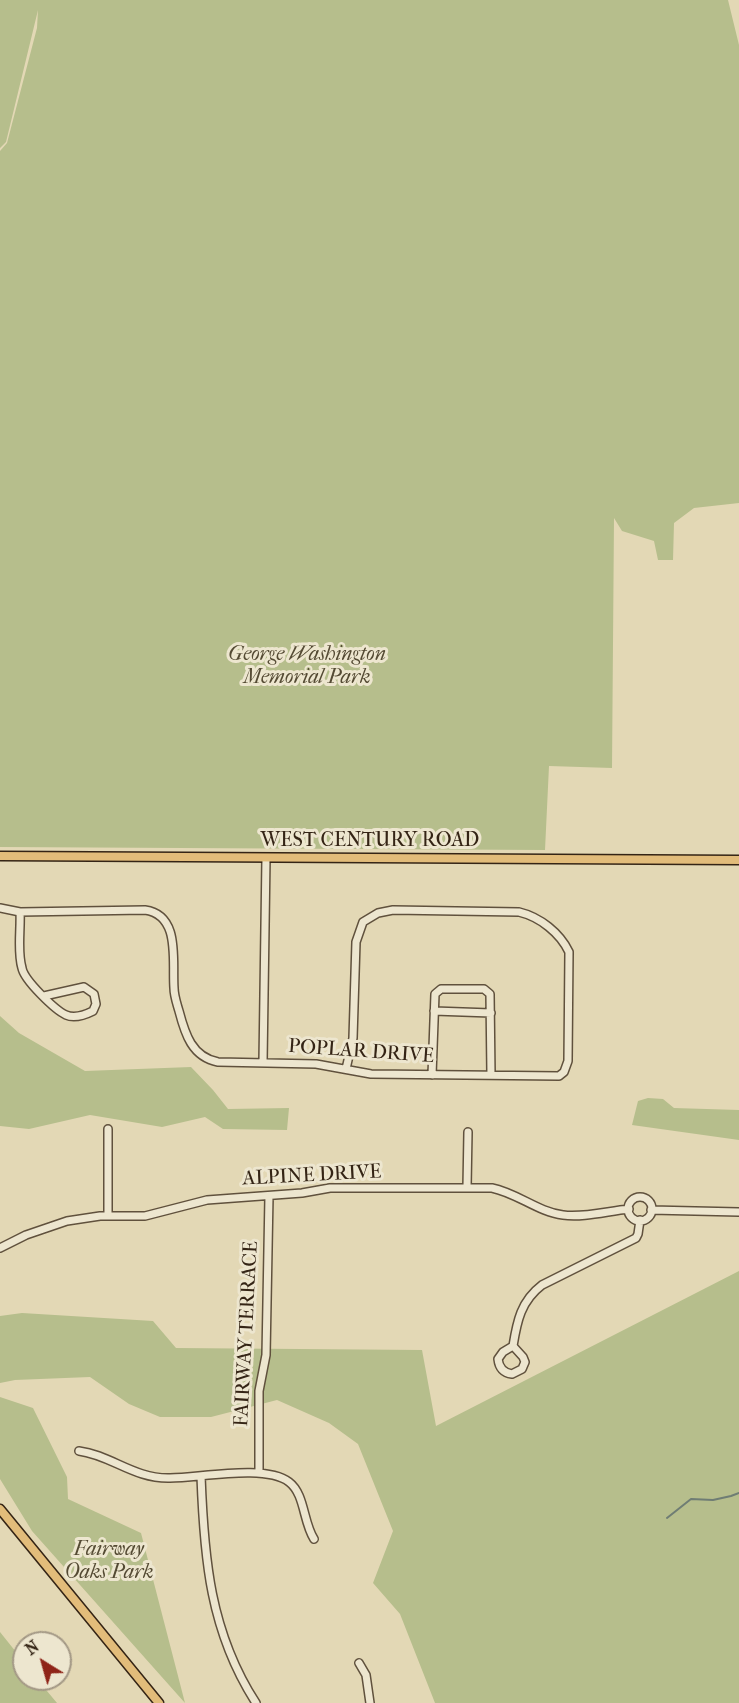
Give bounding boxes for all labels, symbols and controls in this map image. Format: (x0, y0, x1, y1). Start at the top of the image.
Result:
park label: George Washington Memorial Park (228, 643, 386, 690)
street label: WEST CENTURY ROAD (261, 829, 479, 853)
street label: POPLAR DRIVE (287, 1035, 435, 1069)
street label: ALPINE DRIVE (242, 1160, 382, 1192)
street label: FAIRWAY TERRACE (230, 1241, 264, 1427)
park label: Fairway Oaks Park (64, 1538, 154, 1585)
north arrow (12, 1631, 72, 1691)
text: N (21, 1637, 43, 1659)

